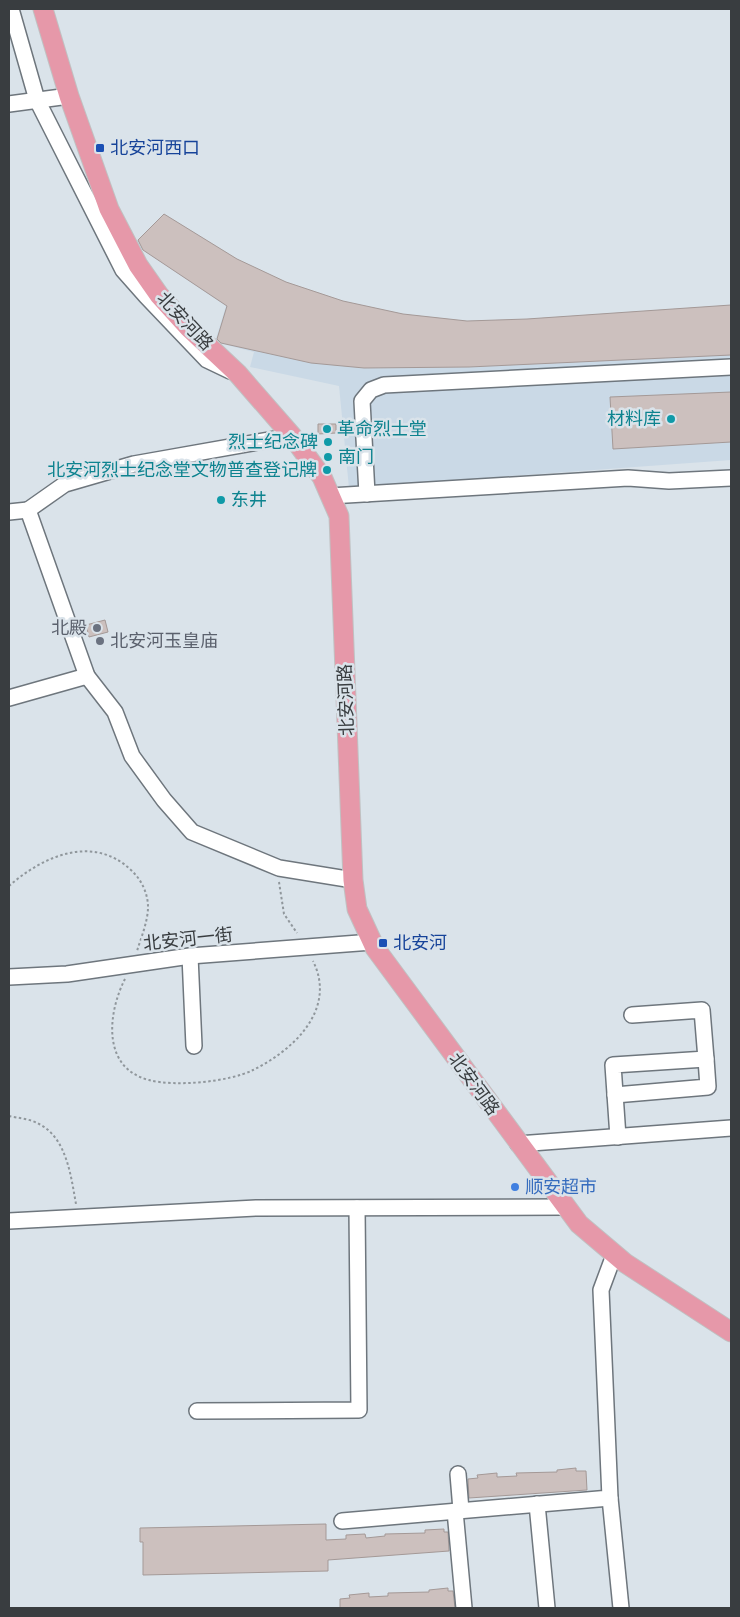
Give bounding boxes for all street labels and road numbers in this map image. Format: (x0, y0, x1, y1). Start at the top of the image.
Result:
street label: 北安河路 (152, 286, 219, 356)
street label: 北安河路 (332, 664, 359, 736)
street label: 北安河一街 (142, 921, 234, 956)
street label: 北安河路 (443, 1047, 506, 1120)

